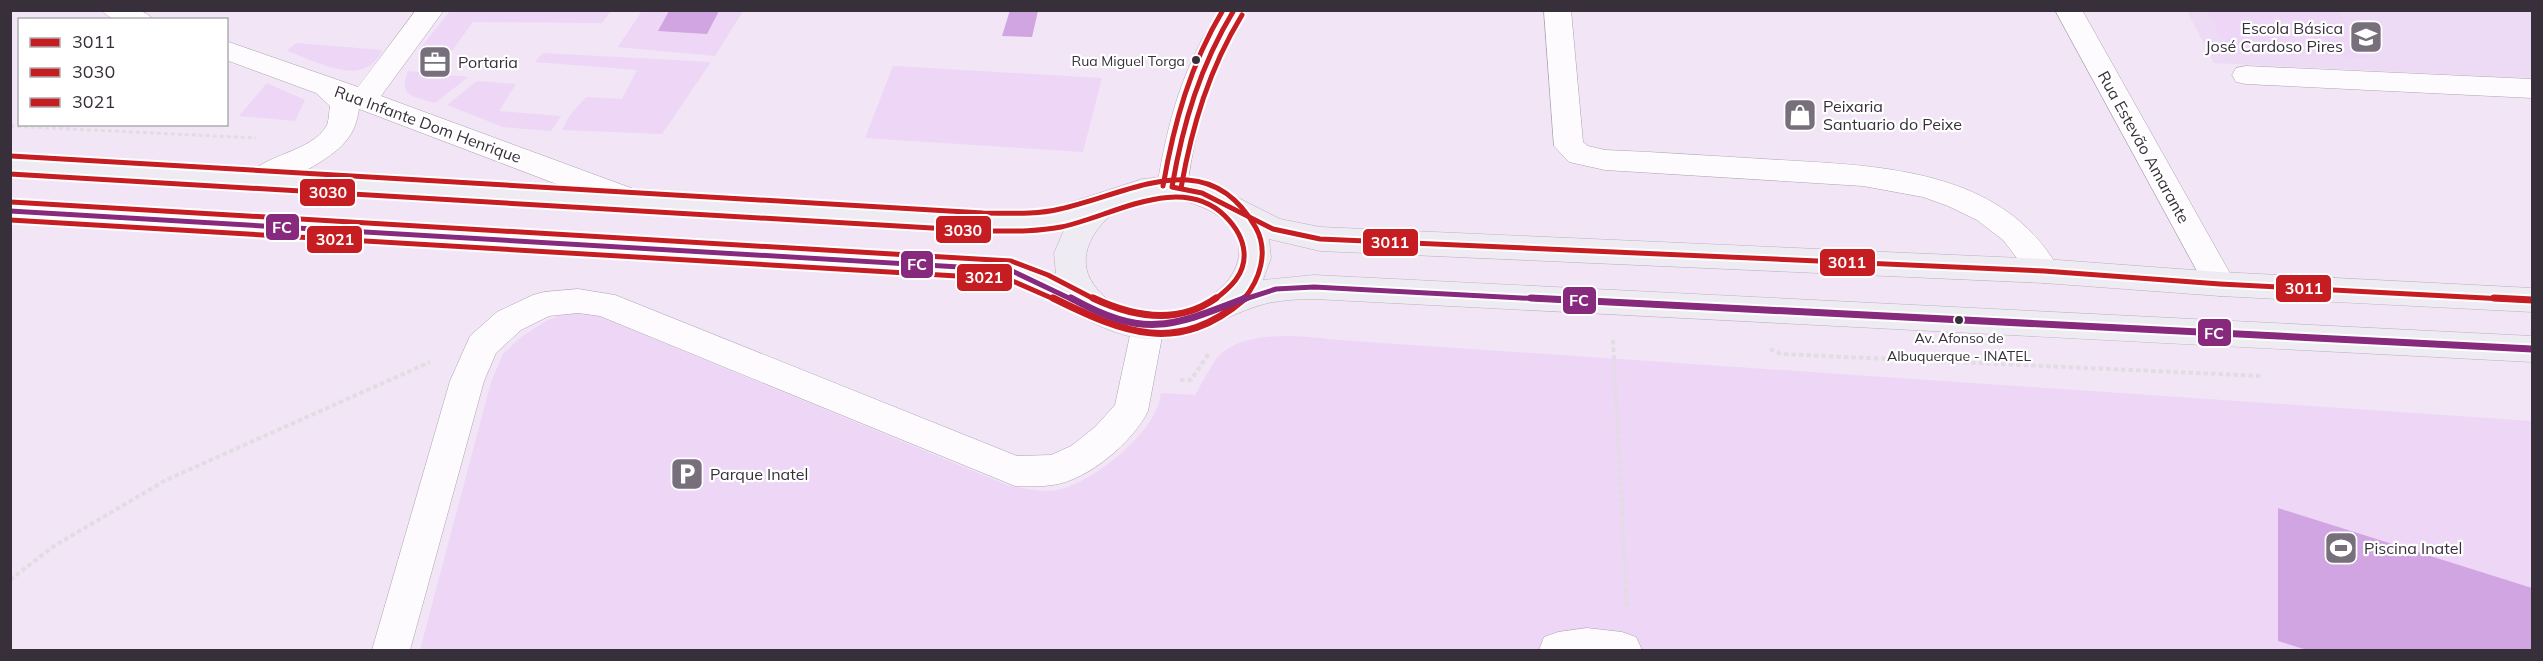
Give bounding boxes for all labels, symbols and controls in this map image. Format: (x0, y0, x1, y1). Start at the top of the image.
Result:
legend (18, 18, 228, 126)
place label: Escola Básica José Cardoso Pires (2205, 18, 2343, 56)
school or university icon: Escola Básica José Cardoso Pires (2348, 19, 2384, 55)
text: 3011 (72, 30, 115, 53)
office icon: Portaria (417, 44, 453, 80)
place label: Portaria (458, 52, 518, 72)
place label: Rua Miguel Torga (1071, 52, 1185, 70)
marker: Rua Miguel Torga (1190, 54, 1202, 66)
text: 3030 (72, 60, 115, 83)
street label: Rua Estevão Amarante (2094, 67, 2194, 227)
street label: Rua Infante Dom Henrique (332, 81, 524, 167)
text: 3021 (72, 90, 115, 113)
place label: Peixaria Santuario do Peixe (1823, 96, 1962, 134)
shop icon: Peixaria Santuario do Peixe (1782, 97, 1818, 133)
line badge: 3030 (299, 178, 356, 207)
text: 3030 (309, 182, 347, 202)
line badge: FC (265, 213, 300, 241)
line badge: 3030 (935, 215, 992, 244)
text: FC (272, 217, 292, 237)
text: 3030 (944, 220, 982, 240)
line badge: 3021 (306, 225, 363, 254)
line badge: 3011 (1362, 228, 1419, 257)
text: 3021 (316, 229, 354, 249)
text: 3011 (1371, 232, 1409, 252)
line badge: 3011 (1819, 248, 1876, 277)
line badge: FC (900, 250, 934, 279)
text: 3011 (1828, 252, 1866, 272)
text: FC (907, 254, 927, 274)
line badge: 3021 (956, 263, 1013, 292)
text: 3021 (965, 267, 1003, 287)
line badge: 3011 (2275, 274, 2332, 303)
text: 3011 (2285, 278, 2323, 298)
line badge: FC (1562, 286, 1597, 315)
text: FC (1569, 290, 1589, 310)
marker: Av. Afonso de Albuquerque - INATEL (1953, 314, 1965, 326)
line badge: FC (2197, 318, 2232, 347)
text: FC (2204, 323, 2224, 343)
place label: Av. Afonso de Albuquerque - INATEL (1887, 329, 2031, 365)
parking icon: Parque Inatel (669, 456, 705, 492)
place label: Parque Inatel (710, 464, 808, 484)
sports icon: Piscina Inatel (2323, 530, 2359, 566)
place label: Piscina Inatel (2364, 538, 2462, 558)

